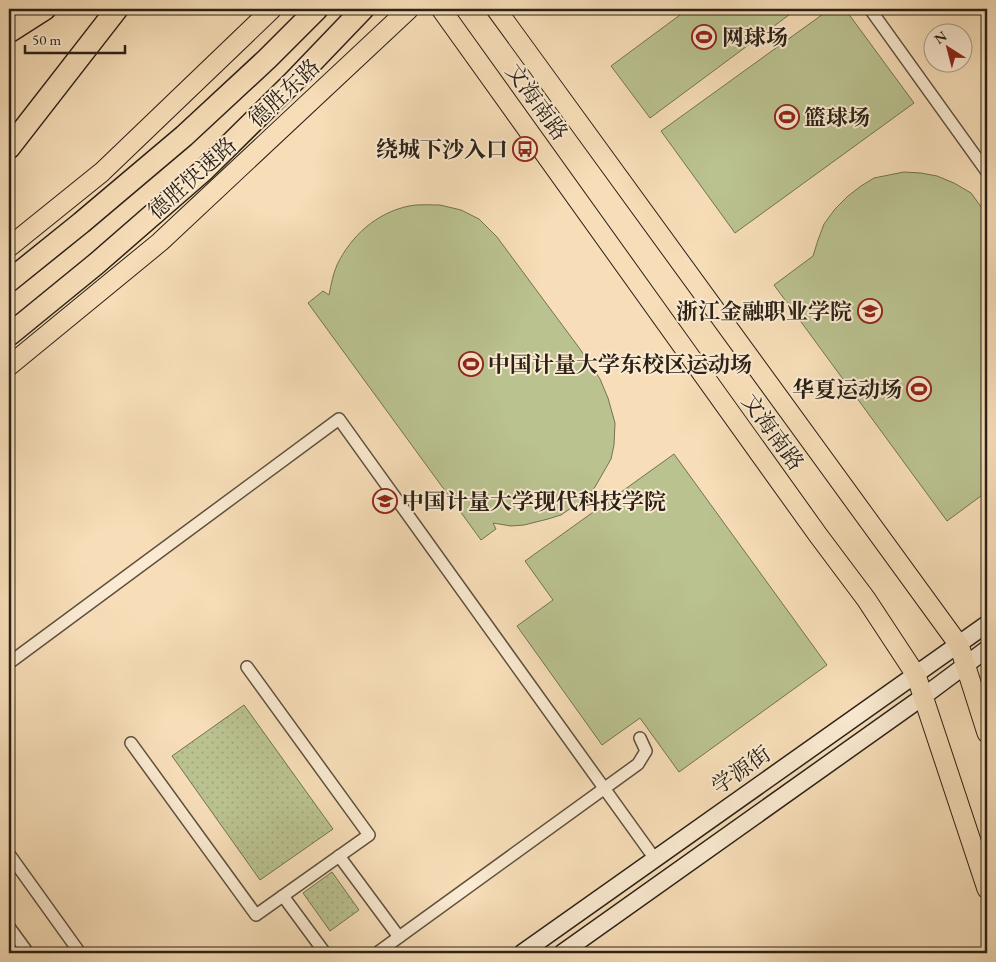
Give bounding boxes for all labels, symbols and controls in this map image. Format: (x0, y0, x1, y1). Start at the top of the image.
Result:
scale bar (25, 22, 125, 54)
north arrow (924, 22, 974, 72)
place label: 网球场 (722, 23, 788, 52)
sports icon: 网球场 (691, 24, 717, 50)
text: N (930, 26, 951, 48)
text: 50 m (32, 30, 61, 49)
street label: 德胜东路 (242, 52, 326, 134)
street label: 文海南路 (499, 58, 575, 146)
place label: 篮球场 (804, 103, 870, 132)
sports icon: 篮球场 (774, 104, 800, 130)
street label: 德胜快速路 (141, 130, 243, 226)
place label: 绕城下沙入口 (376, 135, 508, 164)
bus stop icon: 绕城下沙入口 (512, 136, 538, 162)
place label: 浙江金融职业学院 (676, 297, 852, 326)
school or university icon: 浙江金融职业学院 (857, 298, 883, 324)
place label: 中国计量大学东校区运动场 (488, 350, 752, 379)
sports icon: 中国计量大学东校区运动场 (458, 351, 484, 377)
place label: 华夏运动场 (792, 375, 902, 404)
sports icon: 华夏运动场 (906, 376, 932, 402)
street label: 文海南路 (735, 388, 811, 476)
place label: 中国计量大学现代科技学院 (402, 487, 666, 516)
school or university icon: 中国计量大学现代科技学院 (372, 488, 398, 514)
street label: 学源街 (706, 739, 776, 801)

